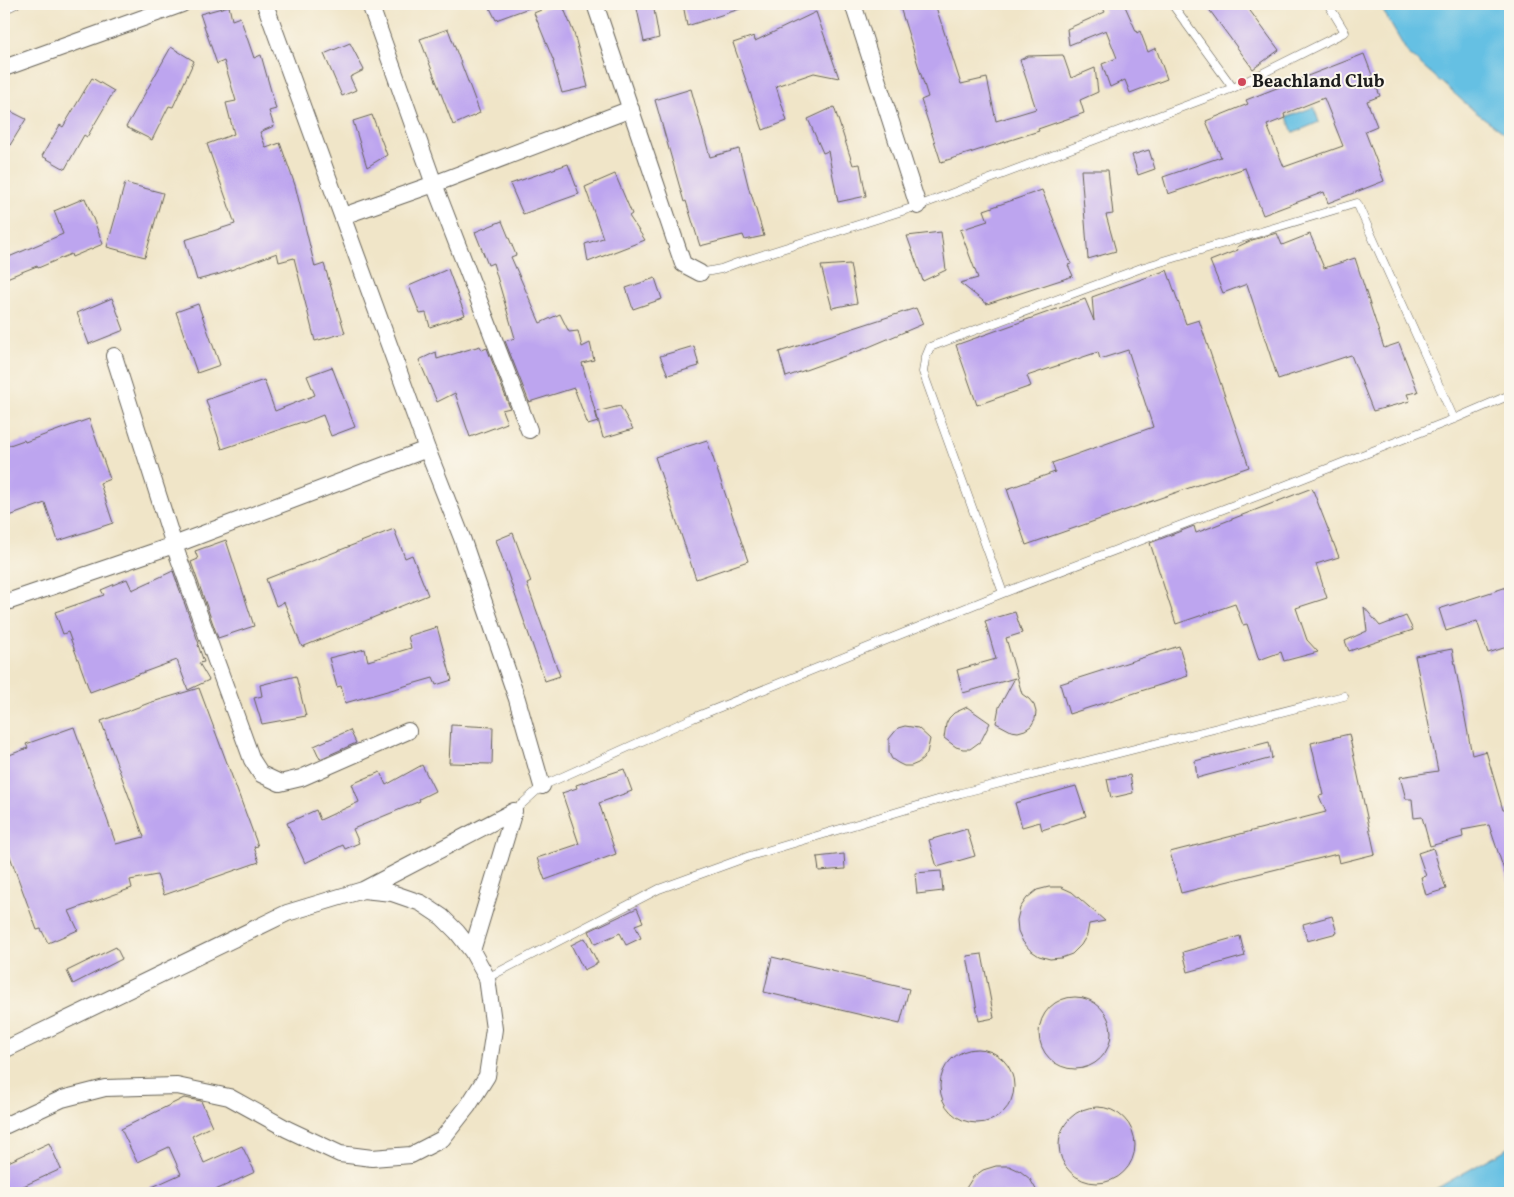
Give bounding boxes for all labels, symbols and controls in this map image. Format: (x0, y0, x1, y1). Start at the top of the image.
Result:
place label: Beachland Club (1252, 70, 1385, 95)
marker: Beachland Club (1236, 76, 1248, 88)

